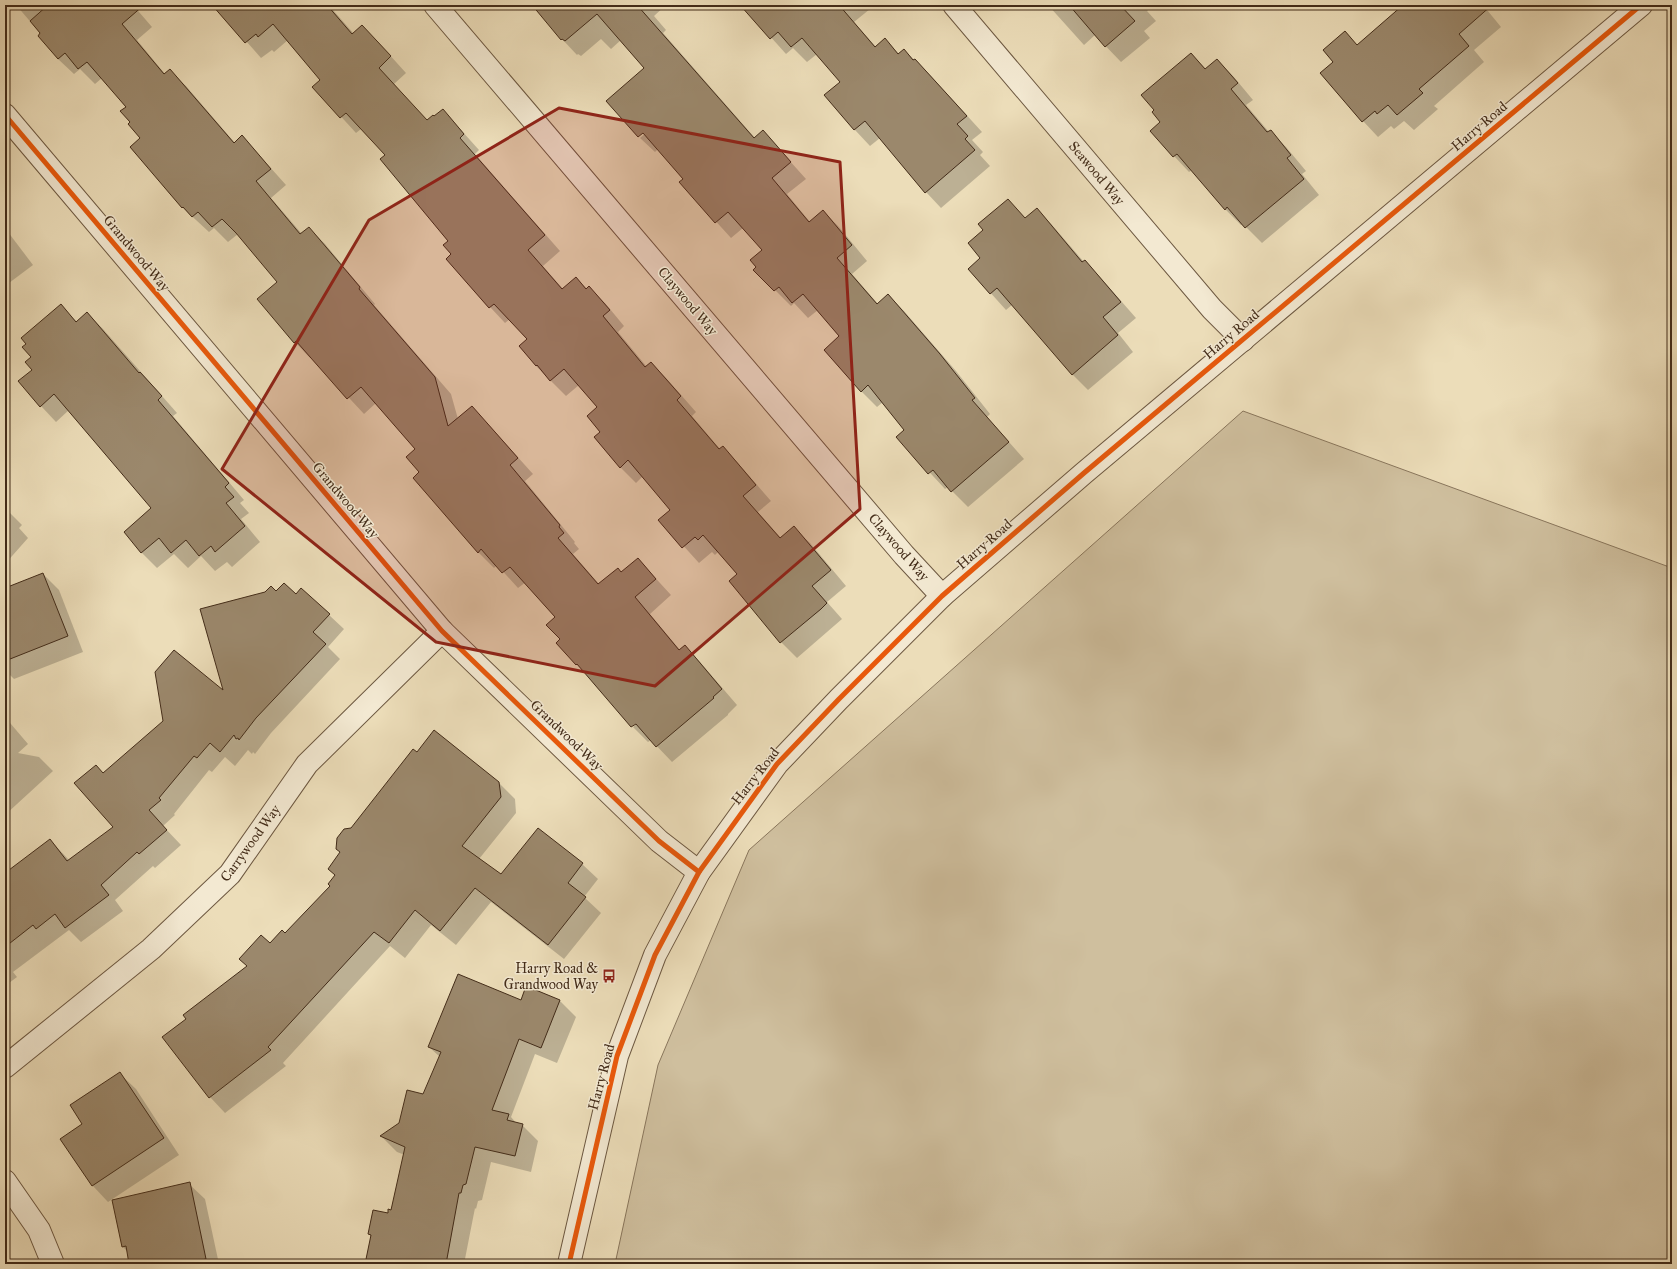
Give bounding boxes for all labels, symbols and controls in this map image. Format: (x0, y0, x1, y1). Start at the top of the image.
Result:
street label: Harry Road (1448, 98, 1511, 155)
street label: Seawood Way (1065, 138, 1129, 209)
street label: Grandwood Way (100, 212, 174, 295)
street label: Claywood Way (654, 264, 721, 339)
street label: Harry Road (1200, 306, 1263, 363)
street label: Grandwood Way (309, 459, 383, 542)
street label: Claywood Way (865, 510, 933, 585)
street label: Harry Road (953, 516, 1016, 573)
street label: Grandwood Way (527, 696, 607, 775)
street label: Harry Road (728, 744, 783, 808)
street label: Carrywood Way (217, 801, 284, 885)
place label: Harry Road & Grandwood Way (504, 960, 598, 993)
bus stop icon: Harry Road & Grandwood Way (601, 968, 617, 984)
street label: Harry Road (584, 1042, 618, 1112)

